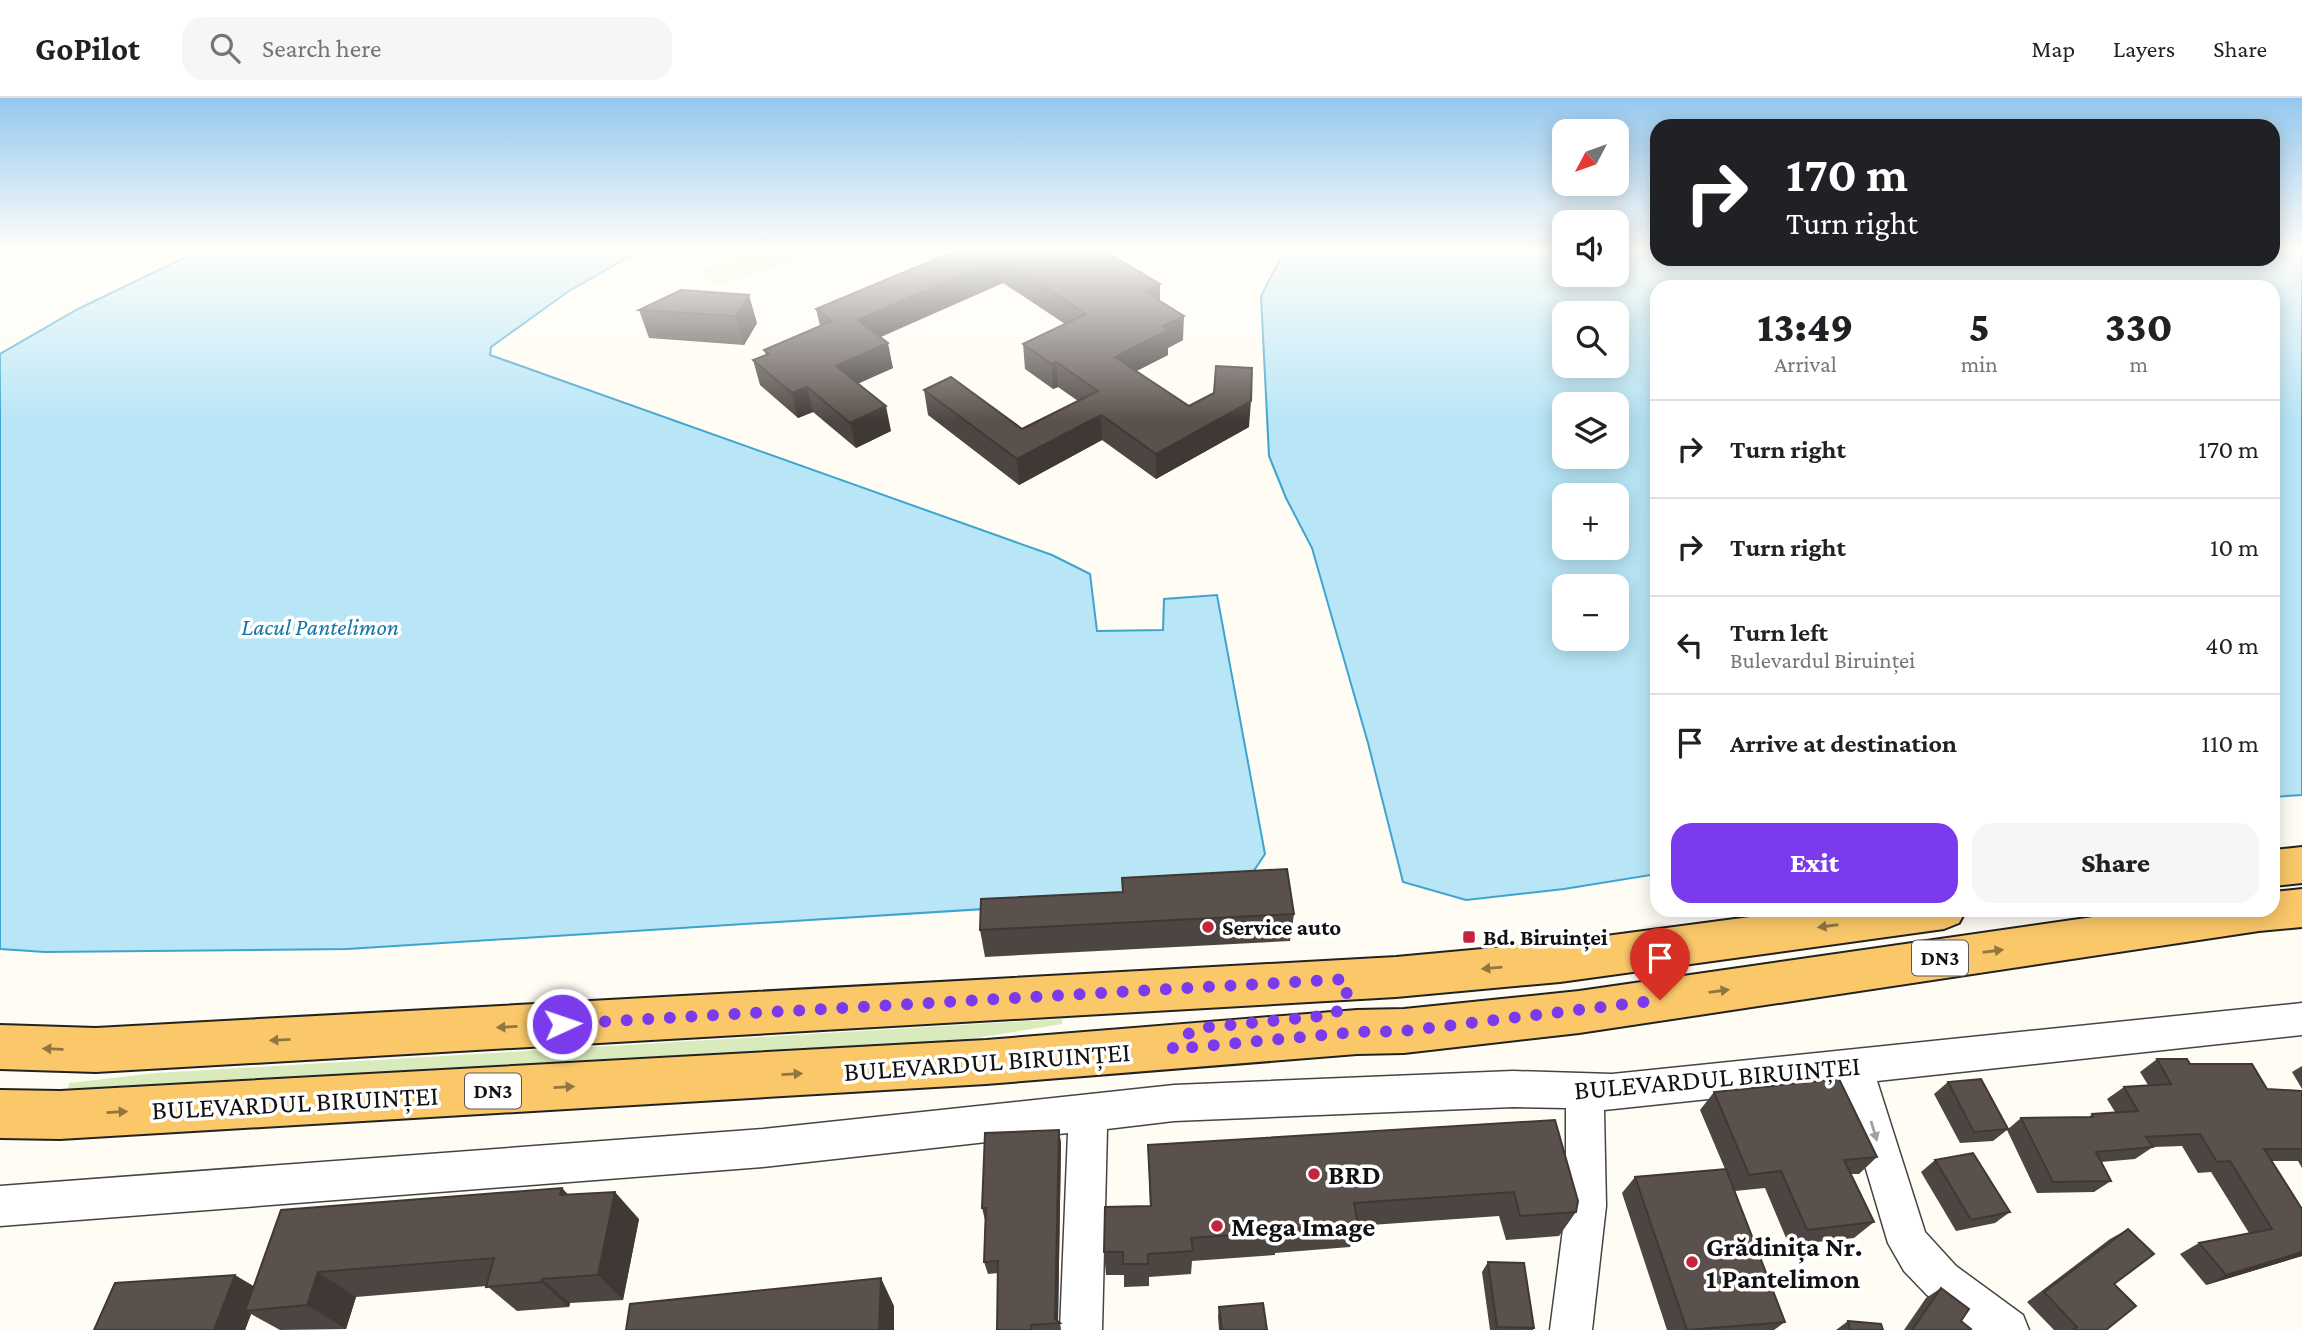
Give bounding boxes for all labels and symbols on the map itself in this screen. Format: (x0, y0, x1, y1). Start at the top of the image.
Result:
north arrow (1552, 119, 1629, 196)
water label: Lacul Pantelimon (241, 613, 399, 640)
place label: Service auto (1222, 914, 1341, 940)
marker: Service auto (1200, 919, 1216, 935)
one-way arrow (1816, 920, 1838, 931)
place label: Bd. Biruinței (1483, 924, 1608, 952)
pin (1630, 928, 1690, 1000)
marker: Bd. Biruinței (1461, 929, 1477, 945)
road number: DN3 (1912, 940, 1968, 976)
one-way arrow (1982, 945, 2004, 956)
one-way arrow (1481, 963, 1503, 974)
one-way arrow (1708, 985, 1730, 996)
position arrow (525, 987, 599, 1061)
one-way arrow (496, 1022, 518, 1033)
one-way arrow (269, 1035, 291, 1046)
street label: BULEVARDUL BIRUINȚEI (843, 1036, 1132, 1089)
one-way arrow (42, 1043, 64, 1054)
street label: BULEVARDUL BIRUINȚEI (1573, 1050, 1862, 1107)
one-way arrow (781, 1068, 803, 1079)
road number: DN3 (465, 1074, 521, 1108)
street label: BULEVARDUL BIRUINȚEI (151, 1079, 439, 1127)
one-way arrow (554, 1081, 576, 1092)
one-way arrow (106, 1106, 128, 1117)
one-way arrow (1869, 1121, 1879, 1142)
place label: BRD (1328, 1159, 1381, 1190)
marker: BRD (1306, 1166, 1322, 1182)
place label: Mega Image (1231, 1211, 1375, 1242)
marker: Mega Image (1209, 1218, 1225, 1234)
place label: Grădinița Nr. 1 Pantelimon (1706, 1231, 1863, 1294)
marker: Grădinița Nr. 1 Pantelimon (1684, 1254, 1700, 1270)

